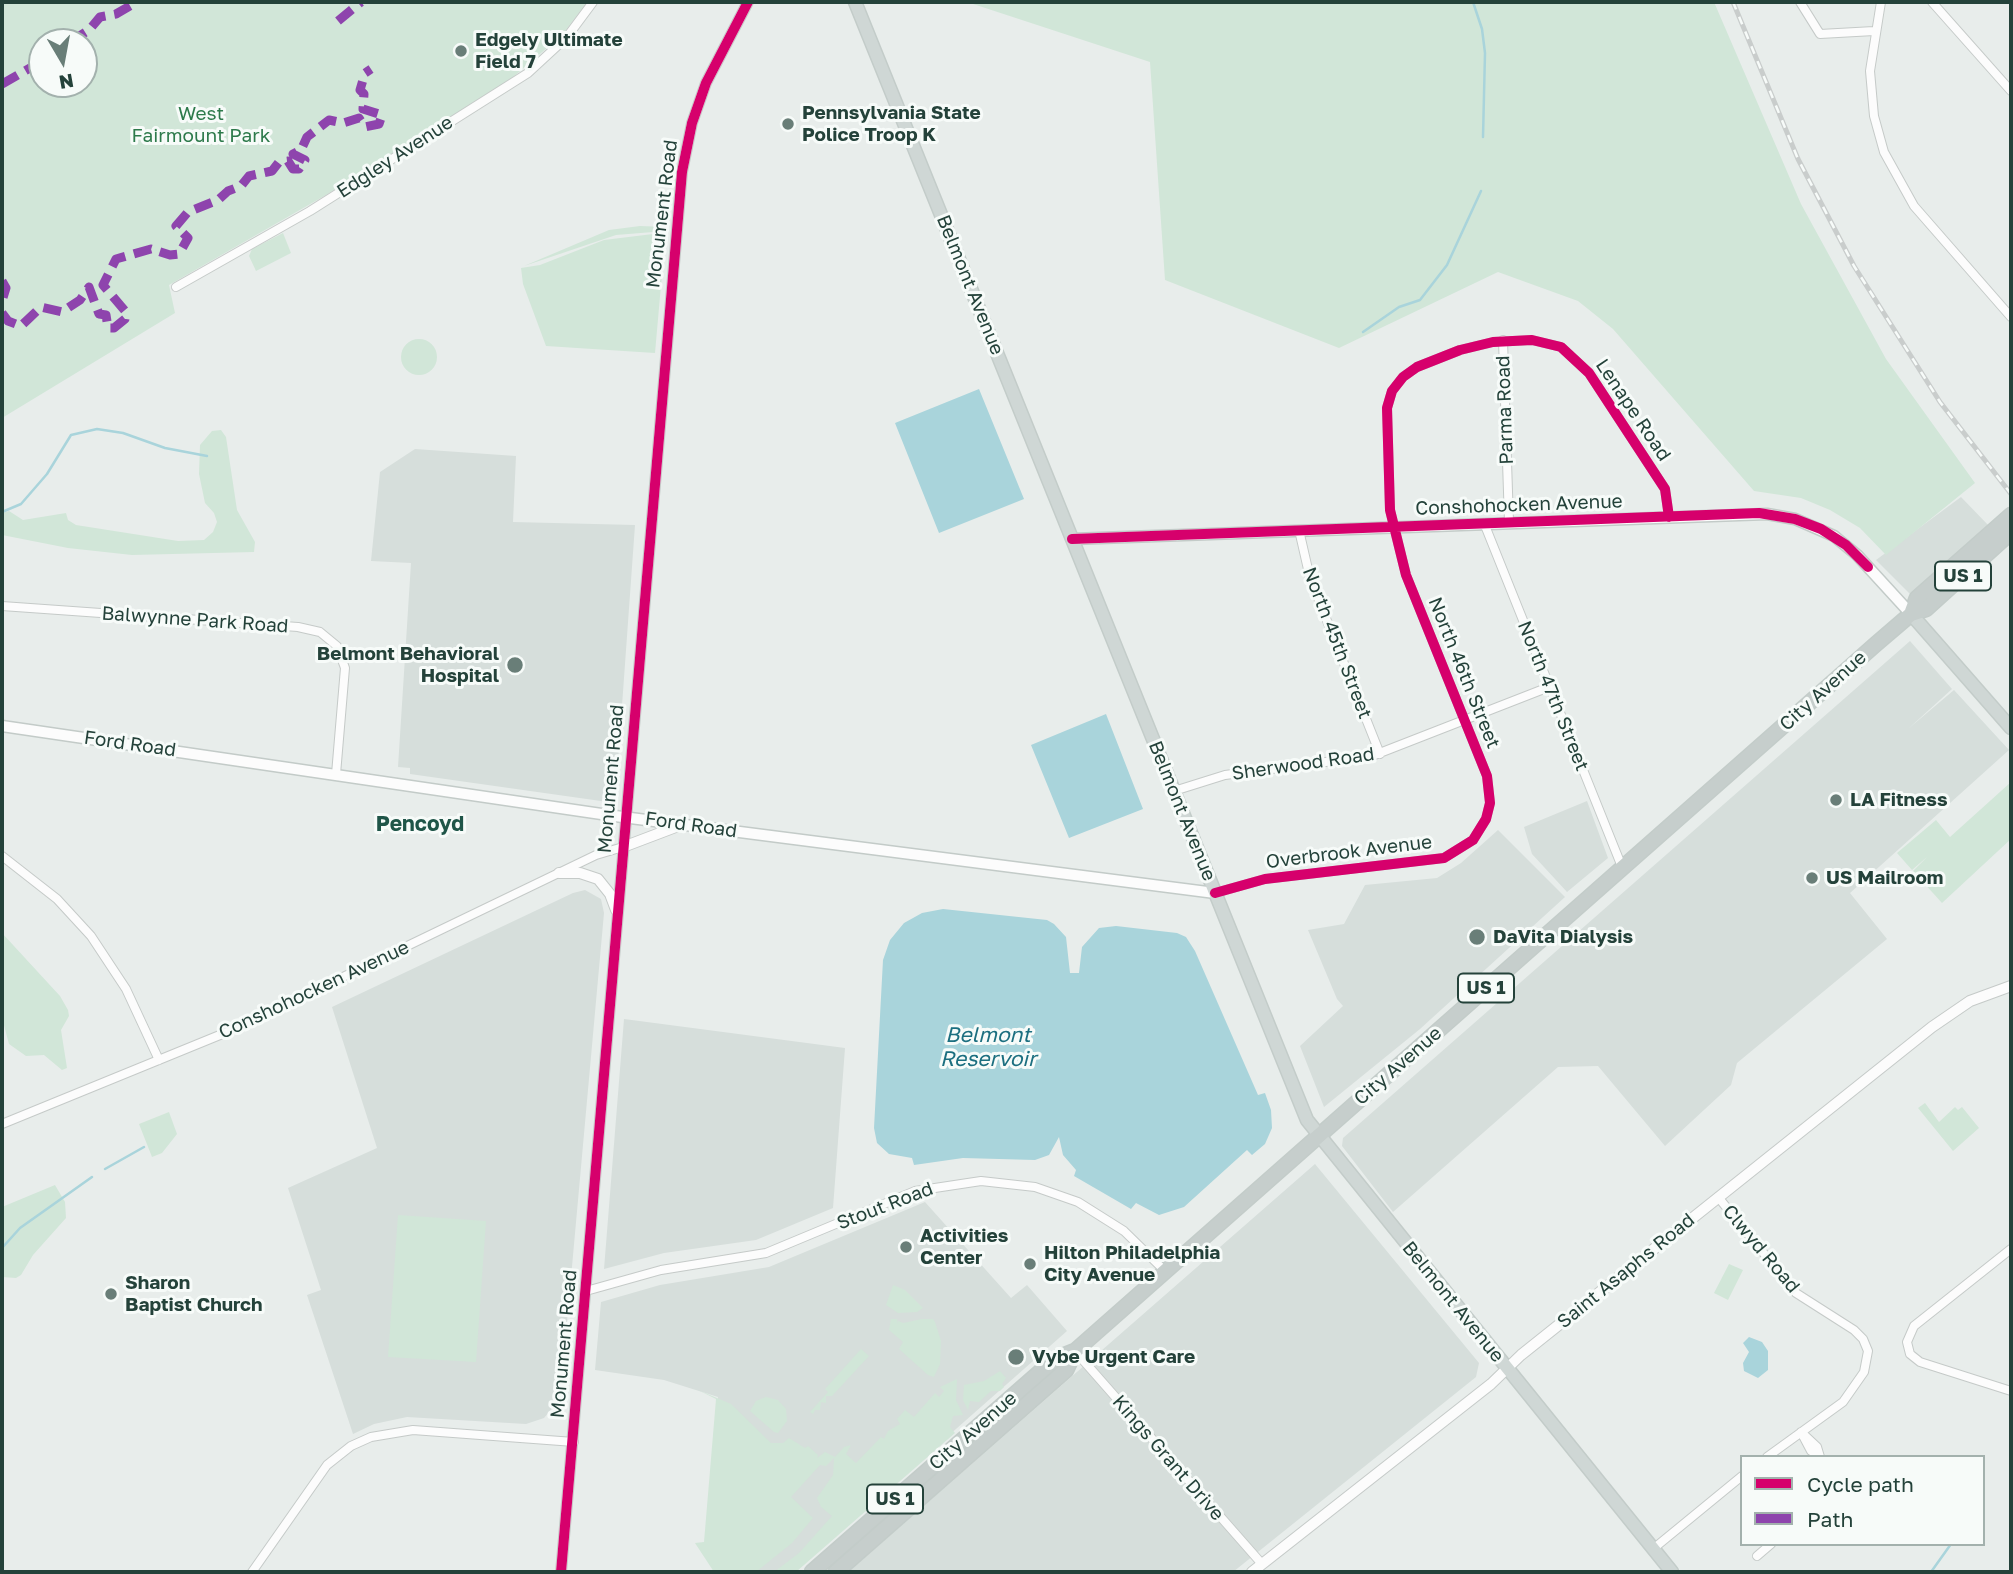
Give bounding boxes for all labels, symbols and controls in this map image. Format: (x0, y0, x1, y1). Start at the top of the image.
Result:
north arrow (28, 28, 98, 98)
place label: Edgely Ultimate Field 7 (475, 29, 623, 73)
marker: Edgely Ultimate Field 7 (453, 43, 469, 59)
text: N (57, 70, 76, 95)
place label: Pennsylvania State Police Troop K (802, 102, 981, 146)
park label: West Fairmount Park (132, 103, 270, 147)
street label: Edgley Avenue (333, 111, 457, 203)
marker: Pennsylvania State Police Troop K (780, 116, 796, 132)
street label: Monument Road (642, 139, 682, 289)
street label: Belmont Avenue (932, 212, 1008, 358)
street label: Parma Road (1492, 355, 1518, 465)
street label: Lenape Road (1591, 355, 1675, 465)
street label: Conshohocken Avenue (1415, 490, 1623, 520)
road number: US 1 (1935, 562, 1991, 590)
street label: North 45th Street (1298, 564, 1376, 722)
street label: North 46th Street (1423, 594, 1505, 752)
street label: Balwynne Park Road (101, 602, 289, 638)
street label: North 47th Street (1513, 618, 1593, 774)
place label: Belmont Behavioral Hospital (317, 643, 499, 687)
street label: City Avenue (1775, 646, 1871, 736)
marker: Belmont Behavioral Hospital (505, 655, 525, 675)
street label: Monument Road (593, 704, 629, 854)
street label: Ford Road (83, 726, 177, 762)
street label: Belmont Avenue (1144, 738, 1220, 884)
street label: Sherwood Road (1230, 743, 1376, 785)
place label: LA Fitness (1850, 789, 1948, 811)
marker: LA Fitness (1828, 792, 1844, 808)
street label: Ford Road (644, 807, 738, 843)
district label: Pencoyd (376, 811, 464, 837)
street label: Overbrook Avenue (1265, 831, 1433, 873)
place label: US Mailroom (1826, 867, 1943, 889)
marker: US Mailroom (1804, 870, 1820, 886)
place label: DaVita Dialysis (1493, 926, 1633, 948)
marker: DaVita Dialysis (1467, 927, 1487, 947)
street label: Conshohocken Avenue (215, 936, 413, 1044)
road number: US 1 (1458, 973, 1514, 1002)
water label: Belmont Reservoir (940, 1022, 1036, 1072)
street label: City Avenue (1350, 1022, 1446, 1110)
street label: Stout Road (834, 1177, 936, 1235)
street label: Clwyd Road (1718, 1200, 1804, 1298)
street label: Saint Asaphs Road (1553, 1209, 1699, 1333)
place label: Activities Center (920, 1225, 1008, 1269)
street label: Belmont Avenue (1397, 1237, 1509, 1367)
marker: Activities Center (898, 1239, 914, 1255)
place label: Hilton Philadelphia City Avenue (1044, 1242, 1220, 1286)
marker: Hilton Philadelphia City Avenue (1022, 1256, 1038, 1272)
street label: Monument Road (546, 1269, 582, 1419)
place label: Sharon Baptist Church (125, 1272, 263, 1316)
marker: Sharon Baptist Church (103, 1286, 119, 1302)
place label: Vybe Urgent Care (1032, 1346, 1195, 1368)
marker: Vybe Urgent Care (1006, 1347, 1026, 1367)
street label: City Avenue (925, 1387, 1021, 1475)
street label: Kings Grant Drive (1107, 1391, 1229, 1525)
legend (1740, 1455, 1985, 1546)
text: Cycle path (1807, 1471, 1914, 1497)
road number: US 1 (867, 1484, 923, 1514)
text: Path (1807, 1506, 1854, 1532)

